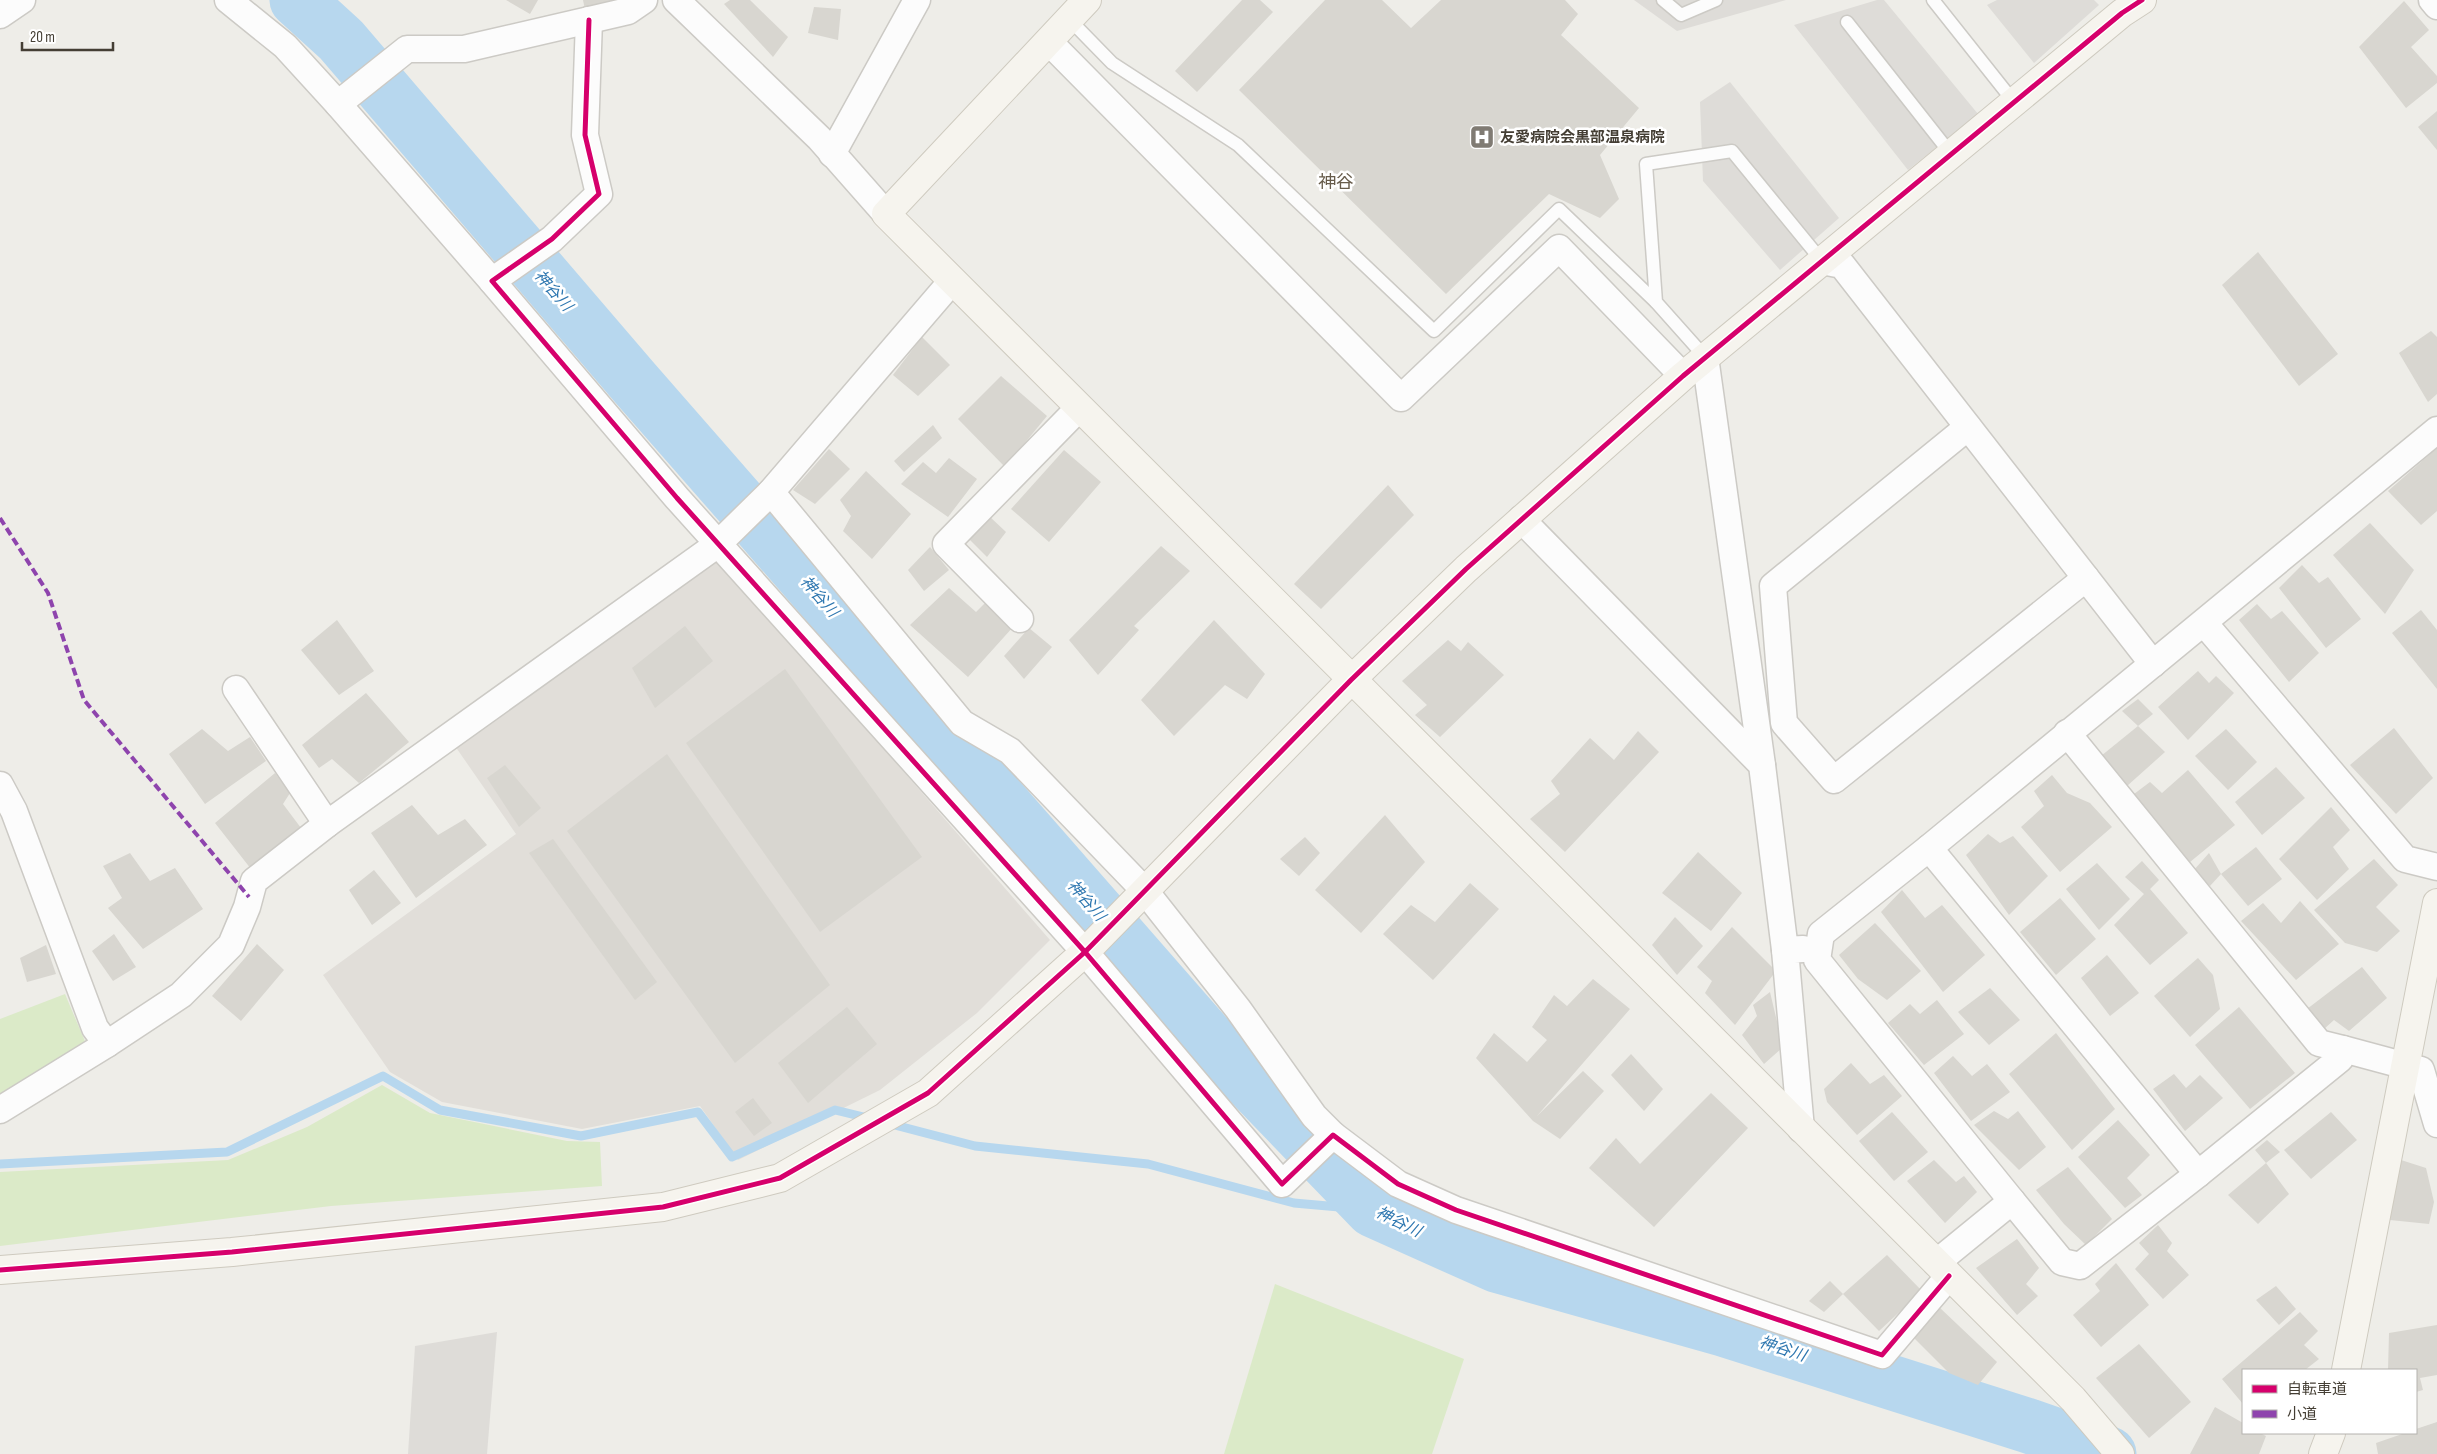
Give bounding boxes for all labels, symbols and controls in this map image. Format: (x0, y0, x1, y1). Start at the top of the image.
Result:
scale bar (22, 20, 114, 52)
text: 20 m (30, 28, 55, 47)
hospital icon: 友愛病院会黒部温泉病院 (1469, 124, 1495, 150)
place label: 友愛病院会黒部温泉病院 (1500, 128, 1665, 147)
district label: 神谷 (1318, 172, 1354, 193)
water label: 神谷川 (530, 267, 577, 317)
water label: 神谷川 (796, 573, 843, 623)
water label: 神谷川 (1063, 877, 1110, 927)
water label: 神谷川 (1373, 1203, 1426, 1242)
water label: 神谷川 (1757, 1333, 1810, 1366)
legend (2242, 1369, 2417, 1434)
text: 自転車道 (2287, 1380, 2347, 1399)
text: 小道 (2287, 1405, 2317, 1424)

